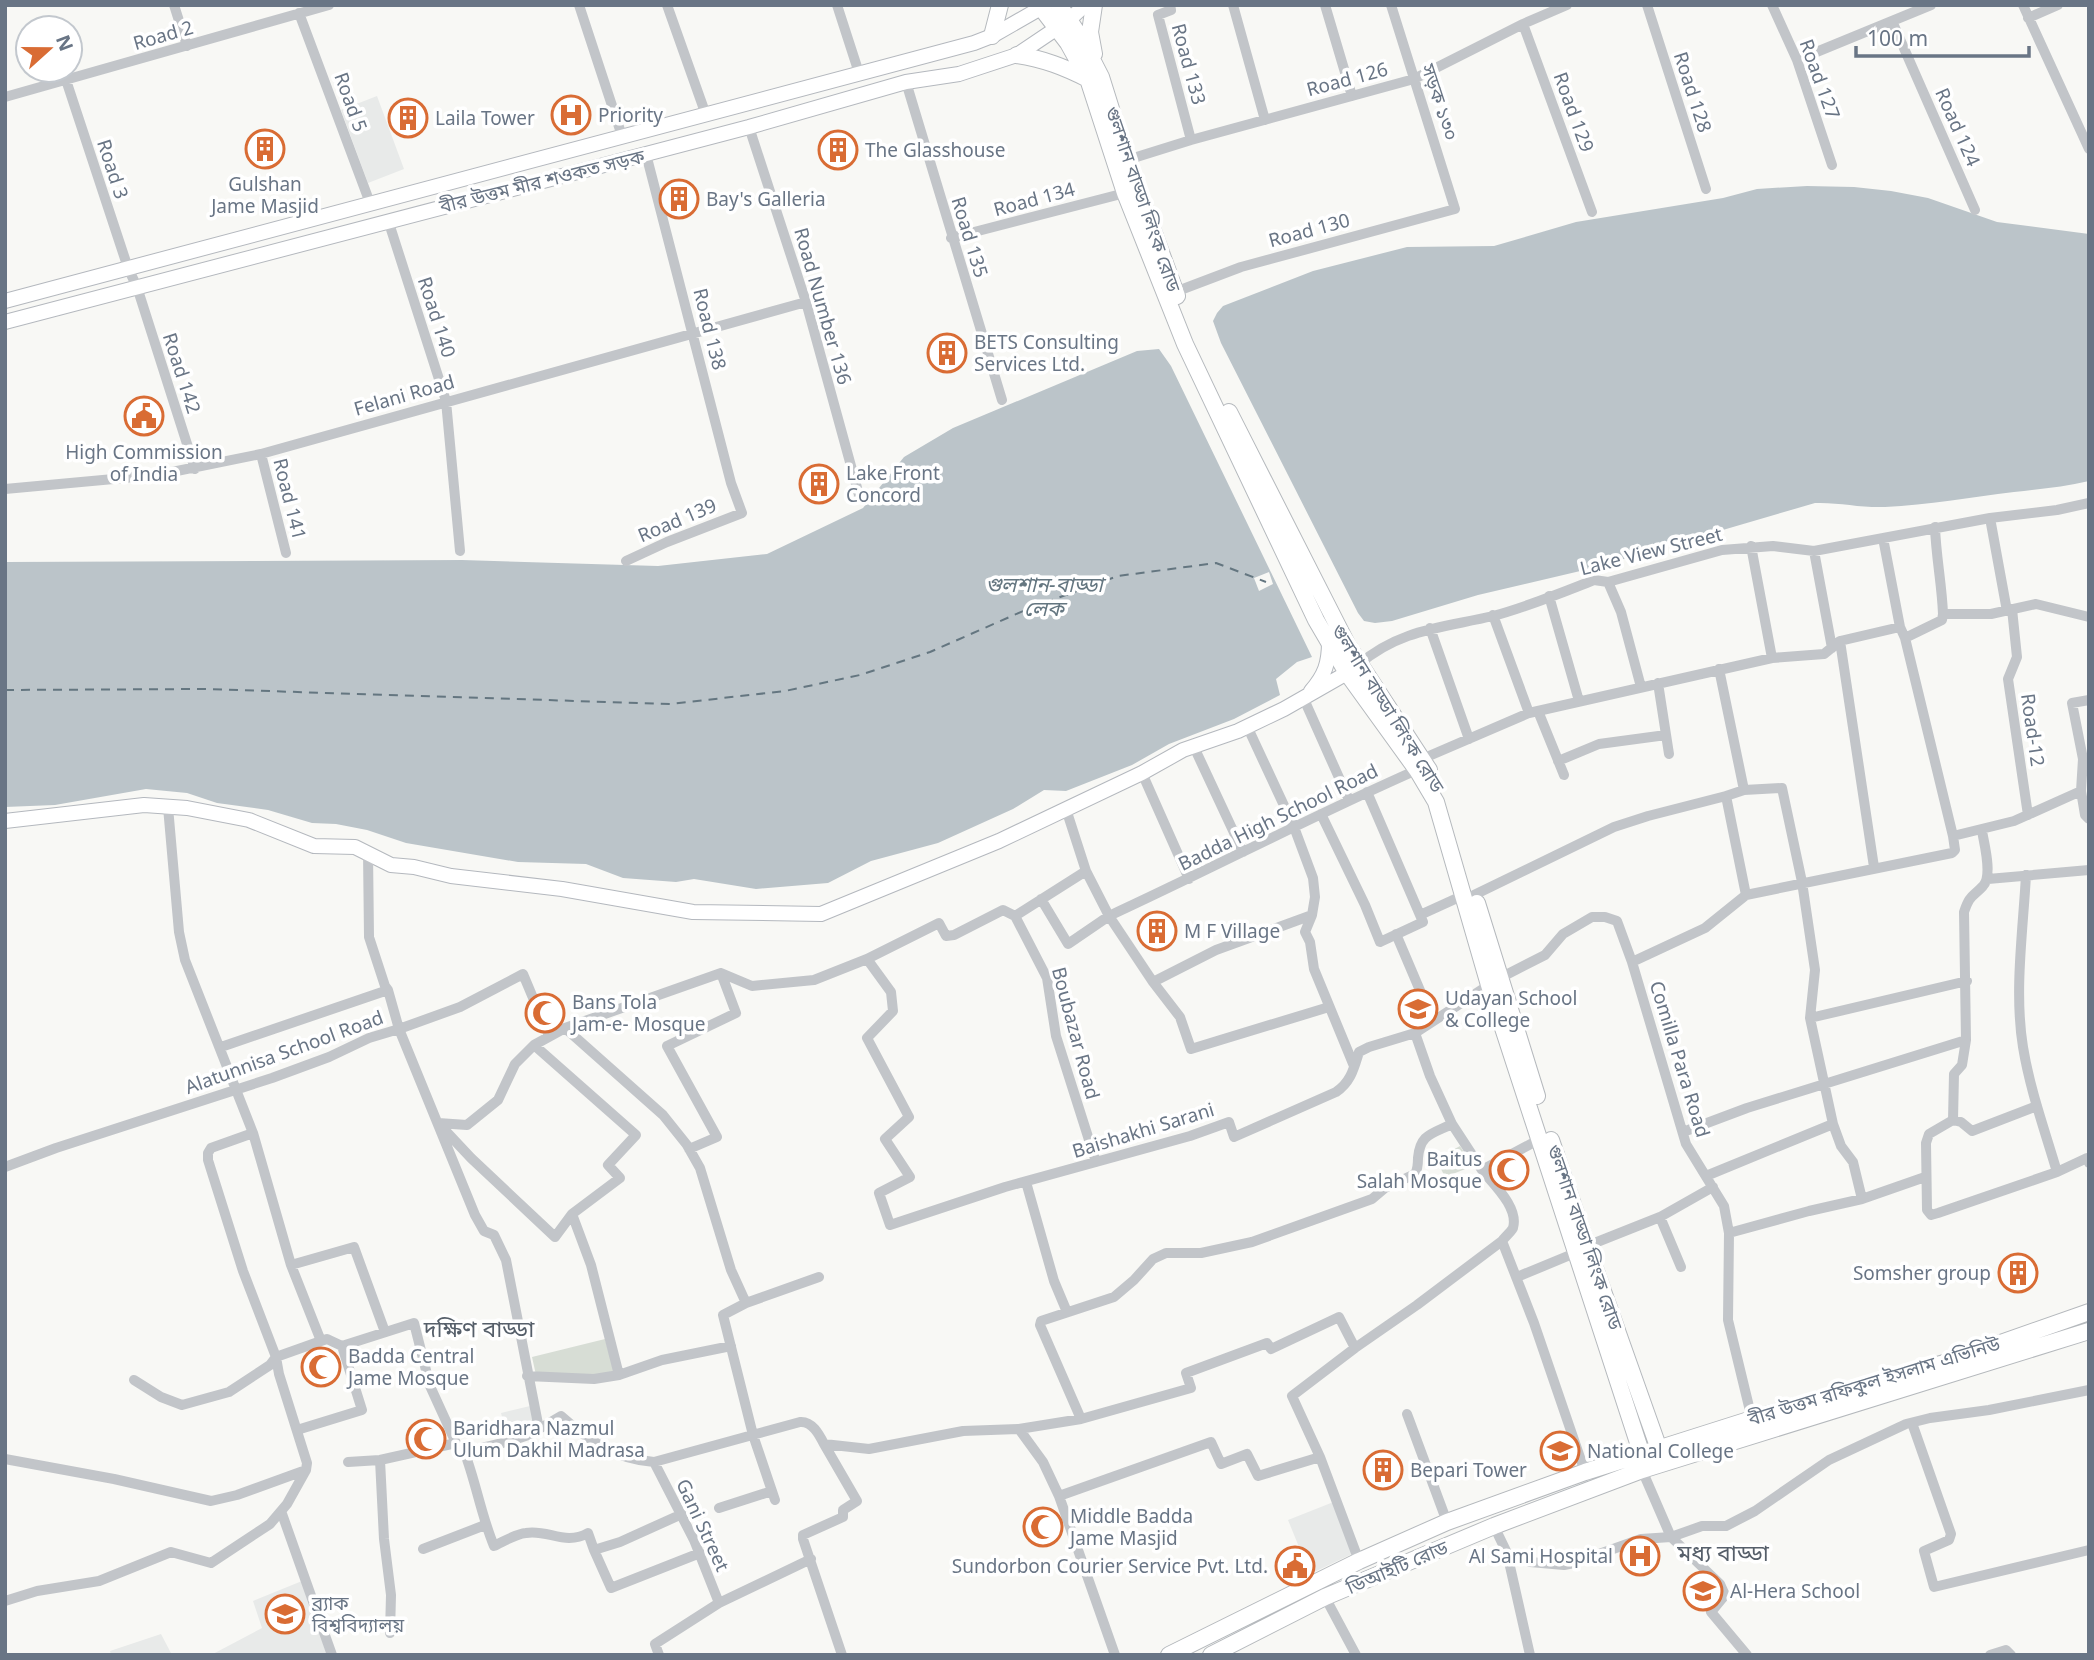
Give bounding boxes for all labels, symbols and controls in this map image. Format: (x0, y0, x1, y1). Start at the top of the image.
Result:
north arrow (14, 14, 84, 84)
street label: Road 2 (130, 14, 196, 56)
scale bar (1856, 14, 2029, 58)
street label: Road 133 (1166, 20, 1212, 108)
text: 100 m (1867, 24, 1928, 52)
text: N (50, 31, 80, 55)
street label: Road 127 (1794, 35, 1846, 123)
street label: Road 128 (1668, 48, 1718, 136)
street label: Road 126 (1303, 56, 1391, 102)
street label: সড়ক ১৩০ (1415, 59, 1465, 144)
street label: Road 129 (1548, 68, 1600, 156)
street label: Road 5 (328, 69, 374, 135)
street label: Road 124 (1929, 84, 1987, 170)
hospital icon: Priority (550, 94, 592, 136)
building icon: Laila Tower (387, 97, 429, 139)
place label: Priority (598, 102, 663, 128)
street label: গুলশান বাড্ডা লিংক রোড (1099, 103, 1187, 296)
place label: Laila Tower (435, 105, 535, 131)
building icon: Gulshan Jame Masjid (244, 128, 286, 170)
building icon: The Glasshouse (817, 129, 859, 171)
street label: Road 3 (91, 136, 135, 202)
place label: The Glasshouse (865, 137, 1005, 163)
street label: বীর উত্তম মীর শওকত সড়ক (436, 143, 648, 219)
place label: Gulshan Jame Masjid (209, 171, 319, 219)
street label: Road 134 (990, 176, 1078, 222)
building icon: Bay's Galleria (658, 178, 700, 220)
place label: Bay's Galleria (706, 186, 826, 212)
street label: Road 135 (945, 193, 995, 281)
street label: Road 130 (1265, 207, 1353, 253)
street label: Road Number 136 (788, 224, 858, 388)
street label: Road 140 (412, 273, 462, 361)
street label: Road 138 (687, 285, 733, 373)
street label: Road 142 (157, 329, 207, 417)
place label: BETS Consulting Services Ltd. (974, 329, 1119, 377)
building icon: BETS Consulting Services Ltd. (926, 332, 968, 374)
street label: Felani Road (351, 368, 457, 422)
public building icon: High Commission of India (123, 395, 165, 437)
place label: High Commission of India (65, 439, 223, 487)
street label: Road 141 (267, 455, 313, 543)
place label: Lake Front Concord (846, 460, 940, 508)
building icon: Lake Front Concord (798, 463, 840, 505)
street label: Road 139 (634, 492, 720, 548)
street label: Lake View Street (1577, 521, 1725, 581)
water label: গুলশান-বাড্ডা লেক (985, 570, 1107, 622)
street label: গুলশান বাড্ডা লিংক রোড (1325, 619, 1451, 798)
street label: Road-12 (2015, 692, 2051, 768)
street label: Badda High School Road (1174, 757, 1382, 877)
building icon: M F Village (1136, 910, 1178, 952)
place label: M F Village (1184, 918, 1280, 944)
street label: Boubazar Road (1046, 964, 1106, 1102)
street label: Comilla Para Road (1644, 978, 1716, 1140)
place label: Udayan School & College (1445, 985, 1577, 1033)
school or university icon: Udayan School & College (1397, 988, 1439, 1030)
place label: Bans Tola Jam-e- Mosque (570, 989, 705, 1037)
mosque icon: Bans Tola Jam-e- Mosque (524, 992, 566, 1034)
street label: Alatunnisa School Road (181, 1004, 387, 1100)
street label: Baishakhi Sarani (1069, 1096, 1217, 1164)
street label: গুলশান বাড্ডা লিংক রোড (1541, 1141, 1629, 1334)
place label: Baitus Salah Mosque (1357, 1146, 1482, 1194)
mosque icon: Baitus Salah Mosque (1488, 1149, 1530, 1191)
building icon: Somsher group (1997, 1252, 2039, 1294)
place label: Somsher group (1853, 1260, 1991, 1286)
district label: দক্ষিণ বাড্ডা (423, 1312, 535, 1344)
street label: বীর উত্তম রফিকুল ইসলাম এভিনিউ (1744, 1330, 2004, 1432)
place label: Badda Central Jame Mosque (346, 1343, 474, 1391)
mosque icon: Badda Central Jame Mosque (300, 1346, 342, 1388)
place label: Baridhara Nazmul Ulum Dakhil Madrasa (453, 1415, 645, 1463)
mosque icon: Baridhara Nazmul Ulum Dakhil Madrasa (405, 1418, 447, 1460)
school or university icon: National College (1539, 1430, 1581, 1472)
place label: National College (1587, 1438, 1734, 1464)
building icon: Bepari Tower (1362, 1449, 1404, 1491)
place label: Bepari Tower (1410, 1457, 1527, 1483)
street label: Gani Street (670, 1475, 736, 1576)
place label: Middle Badda Jame Masjid (1068, 1503, 1193, 1551)
mosque icon: Middle Badda Jame Masjid (1022, 1506, 1064, 1548)
street label: ডিআইটি রোড (1341, 1534, 1452, 1600)
hospital icon: Al Sami Hospital (1619, 1535, 1661, 1577)
district label: মধ্য বাড্ডা (1676, 1536, 1770, 1568)
place label: Al Sami Hospital (1469, 1543, 1613, 1569)
public building icon: Sundorbon Courier Service Pvt. Ltd. (1274, 1545, 1316, 1587)
place label: Sundorbon Courier Service Pvt. Ltd. (952, 1553, 1268, 1579)
school or university icon: Al-Hera School (1682, 1570, 1724, 1612)
place label: Al-Hera School (1730, 1578, 1860, 1604)
place label: ব্র্যাক বিশ্ববিদ্যালয় (311, 1590, 405, 1638)
school or university icon: ব্র্যাক বিশ্ববিদ্যালয় (264, 1593, 306, 1635)

